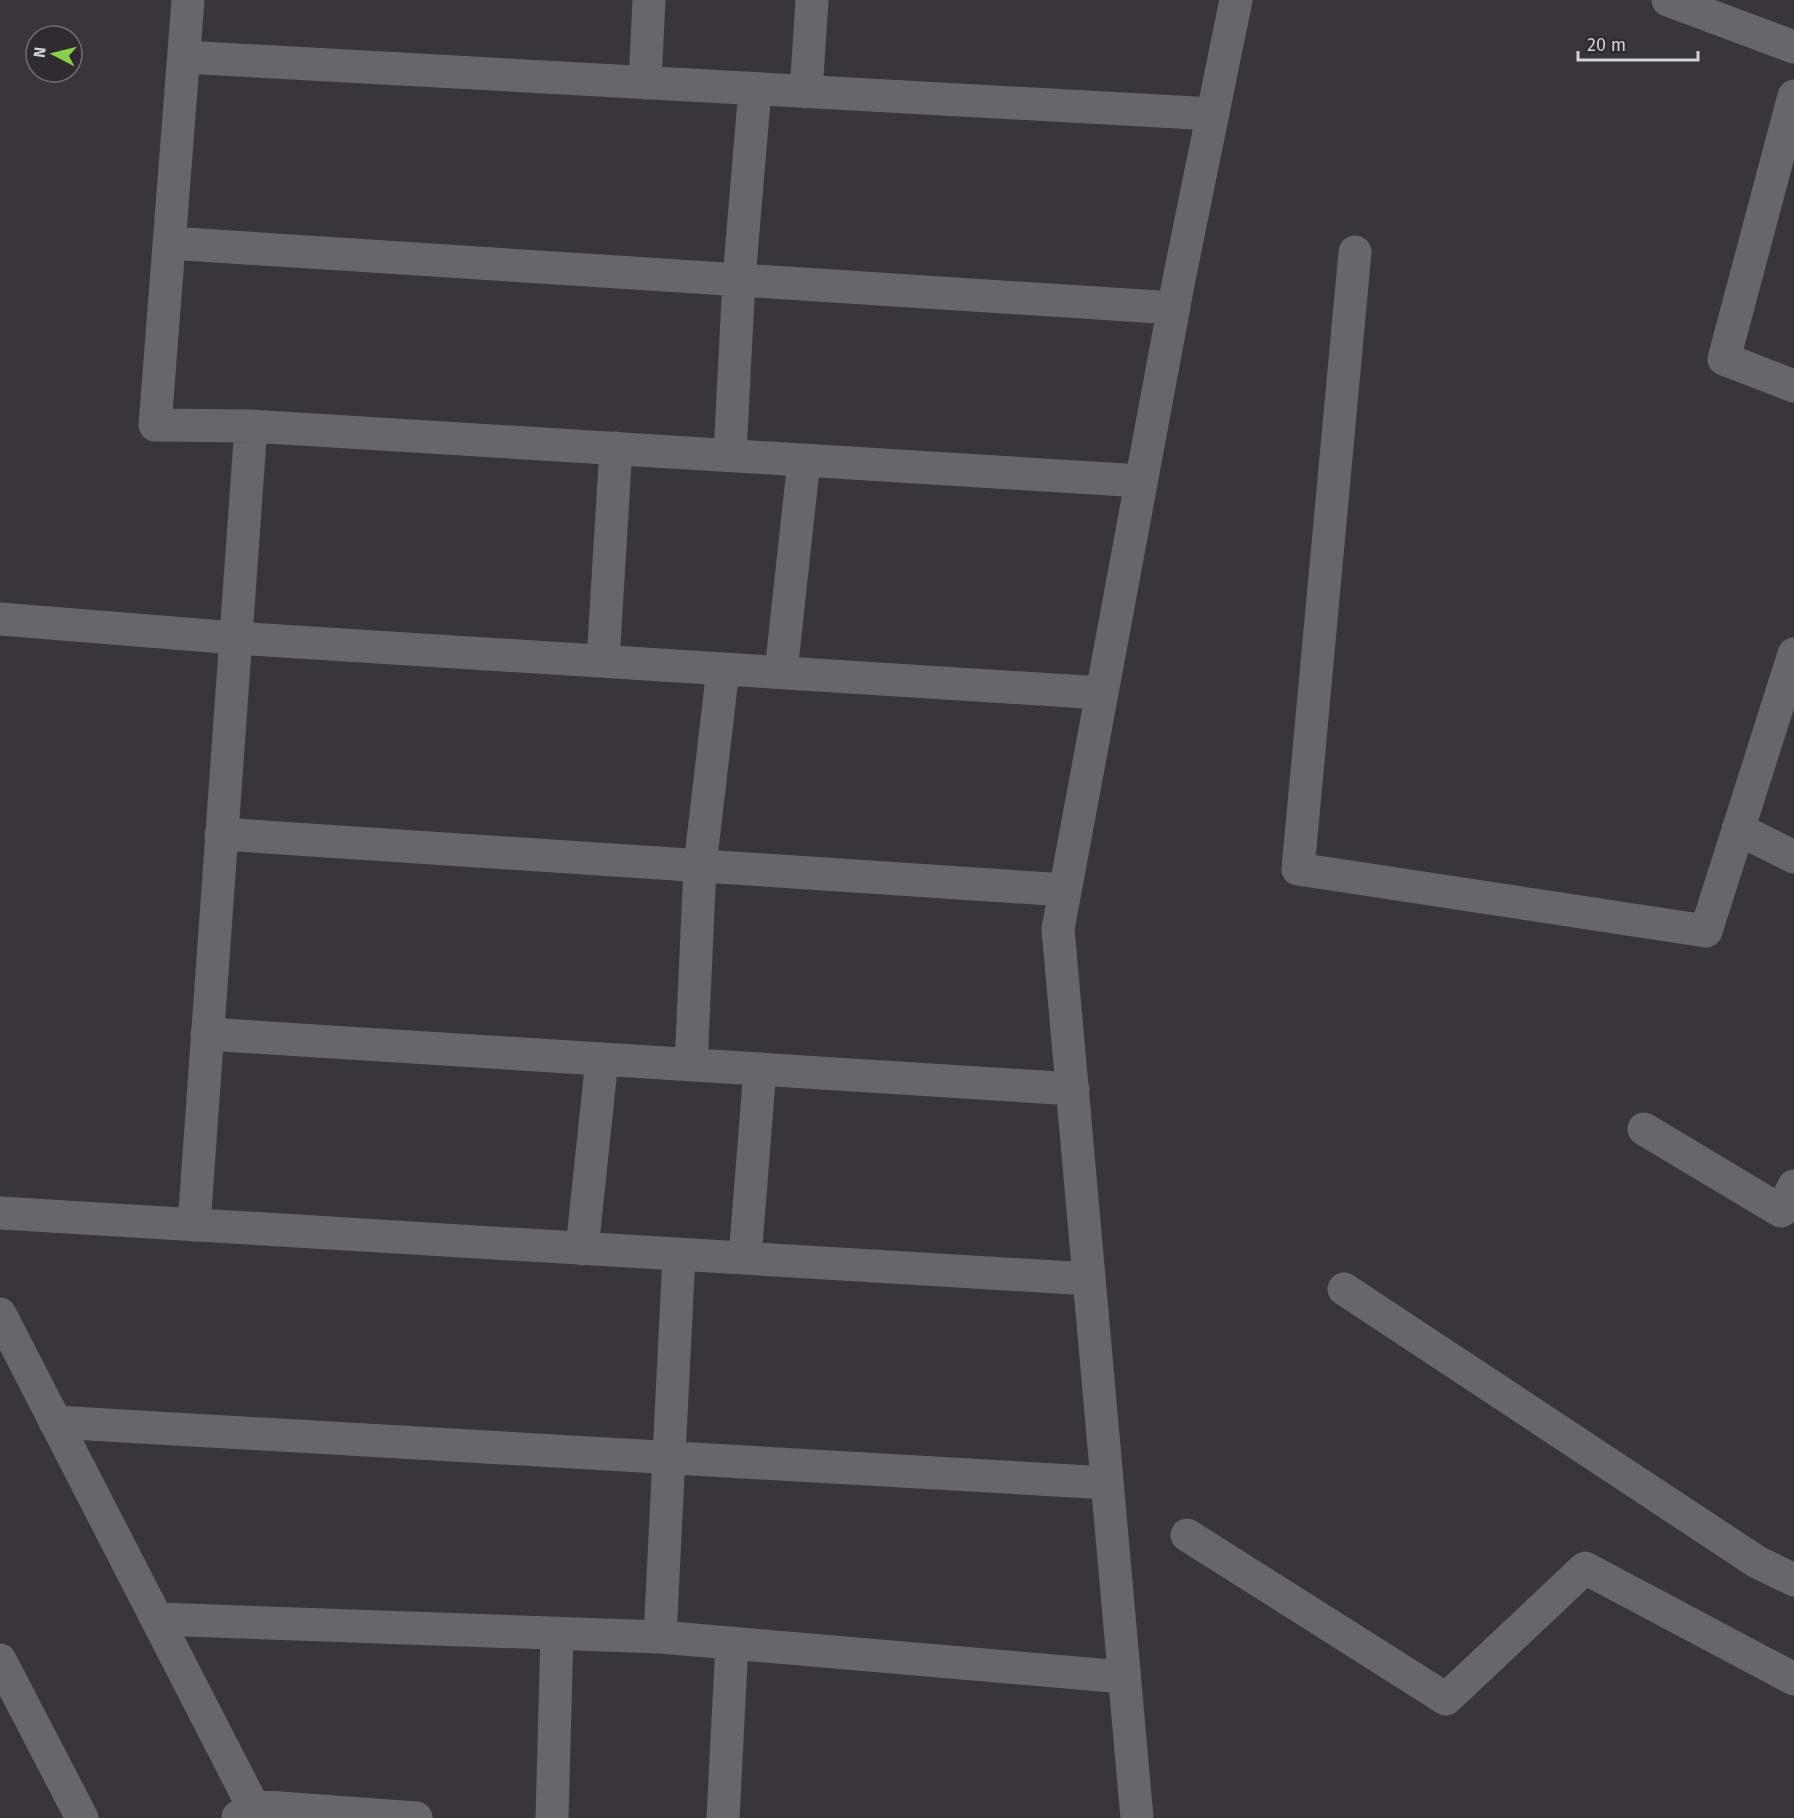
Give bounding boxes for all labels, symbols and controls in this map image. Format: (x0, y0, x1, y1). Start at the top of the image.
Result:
north arrow (24, 24, 84, 84)
scale bar (1578, 24, 1698, 62)
text: 20 m (1587, 34, 1626, 56)
text: N (30, 46, 50, 59)

